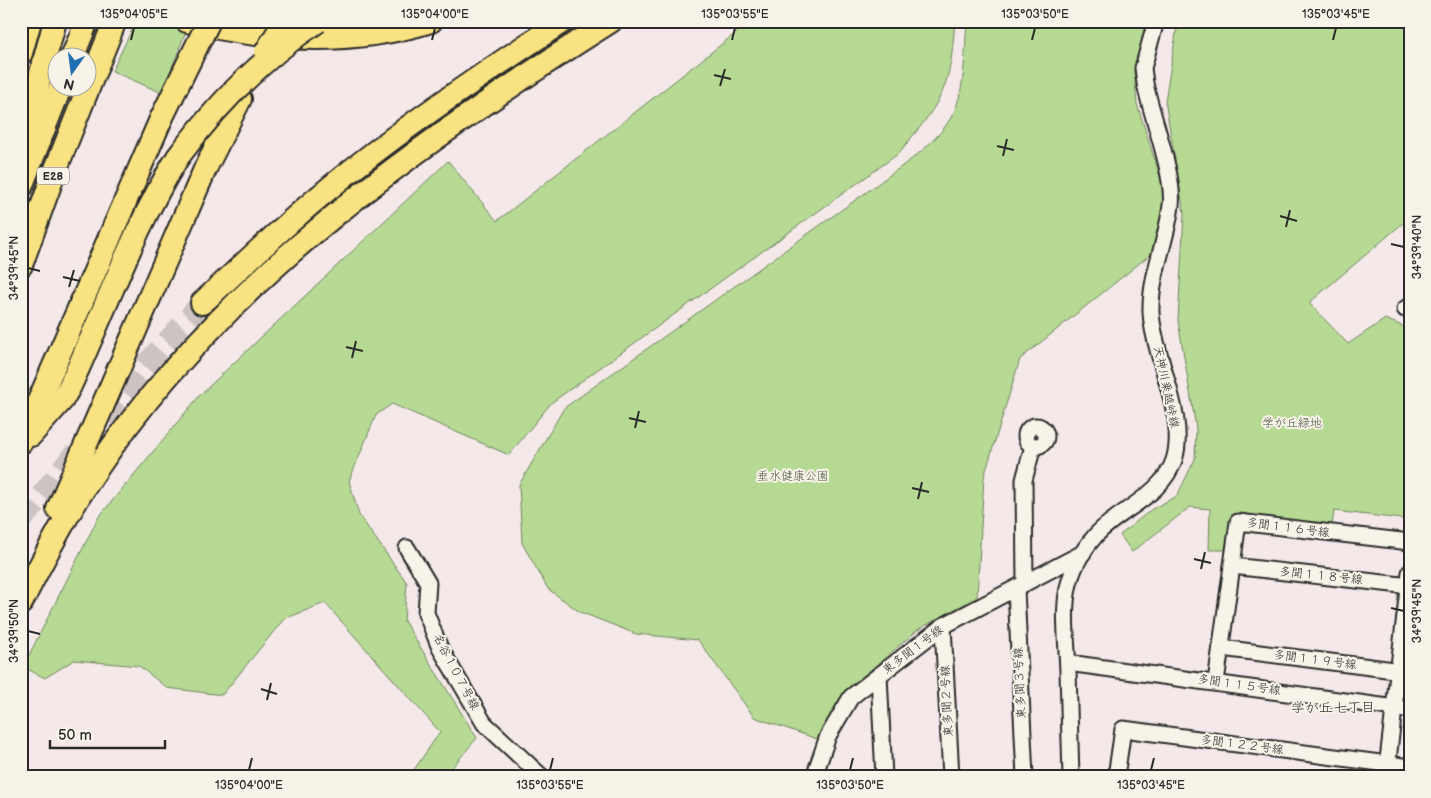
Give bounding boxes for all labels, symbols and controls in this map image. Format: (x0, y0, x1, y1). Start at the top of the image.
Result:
text: 135°04'05"E (100, 7, 168, 22)
text: 135°04'00"E (401, 7, 469, 22)
text: 135°03'55"E (701, 7, 769, 22)
text: 135°03'50"E (1001, 7, 1069, 22)
text: 135°03'45"E (1302, 7, 1370, 22)
north arrow (48, 48, 98, 98)
text: N (62, 75, 76, 94)
road number: E28 (37, 168, 69, 185)
text: 34°39'40"N (1410, 215, 1425, 279)
text: 34°39'45"N (7, 236, 22, 300)
street label: 天神川乗越峠線 (1150, 344, 1182, 430)
park label: 学が丘緑地 (1262, 416, 1322, 431)
park label: 垂水健康公園 (757, 469, 829, 484)
street label: 多聞１１６号線 (1245, 515, 1331, 541)
street label: 多聞１１８号線 (1278, 564, 1364, 588)
text: 34°39'45"N (1410, 579, 1425, 643)
text: 34°39'50"N (7, 599, 22, 663)
street label: 東多聞１号線 (880, 622, 946, 678)
street label: 名谷１０７号線 (430, 631, 482, 713)
street label: 東多聞３号線 (1011, 647, 1029, 719)
street label: 多聞１１９号線 (1272, 647, 1358, 673)
street label: 東多聞２号線 (938, 665, 956, 737)
street label: 多聞１１５号線 (1196, 672, 1282, 698)
district label: 学が丘七丁目 (1291, 699, 1375, 716)
scale bar (50, 718, 165, 750)
text: 50 m (58, 726, 92, 745)
street label: 多聞１２２号線 (1199, 732, 1285, 758)
text: 135°04'00"E (215, 778, 283, 793)
text: 135°03'55"E (516, 778, 584, 793)
text: 135°03'50"E (816, 778, 884, 793)
text: 135°03'45"E (1117, 778, 1185, 793)

